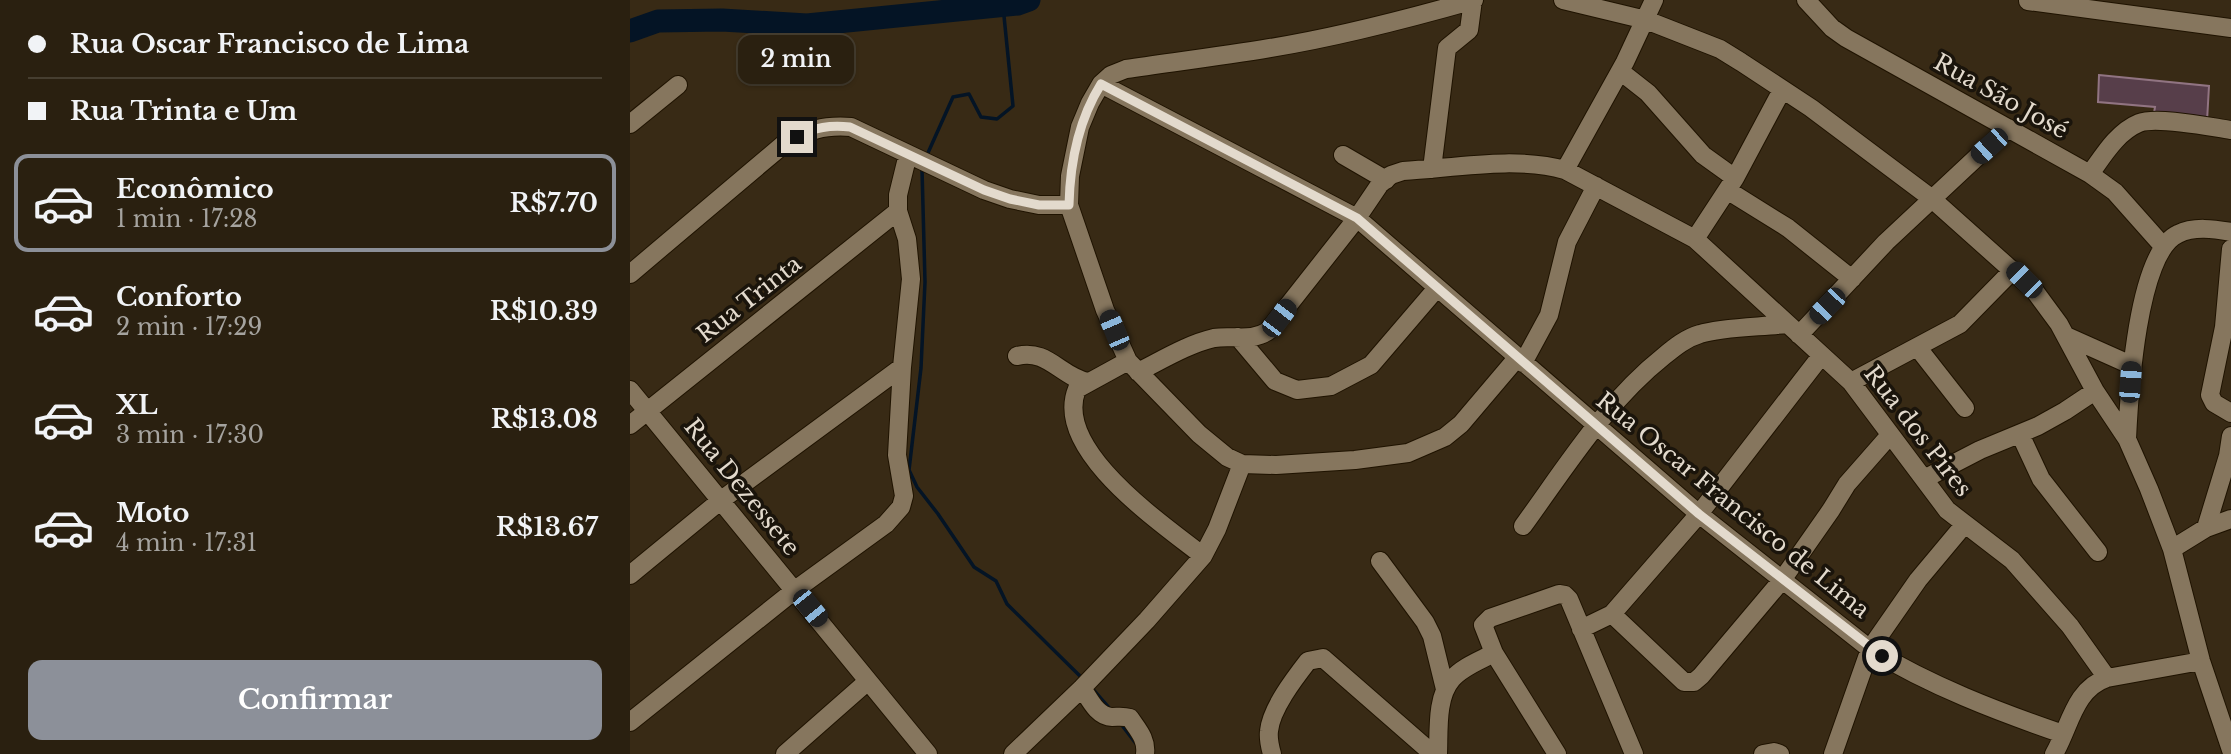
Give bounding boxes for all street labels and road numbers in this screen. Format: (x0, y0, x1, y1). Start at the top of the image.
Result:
street label: Rua São José (1929, 48, 2073, 144)
street label: Rua Trinta (691, 249, 807, 348)
street label: Rua dos Pires (1858, 360, 1978, 502)
street label: Rua Oscar Francisco de Lima (1591, 386, 1875, 624)
street label: Rua Dezessete (678, 413, 806, 561)

